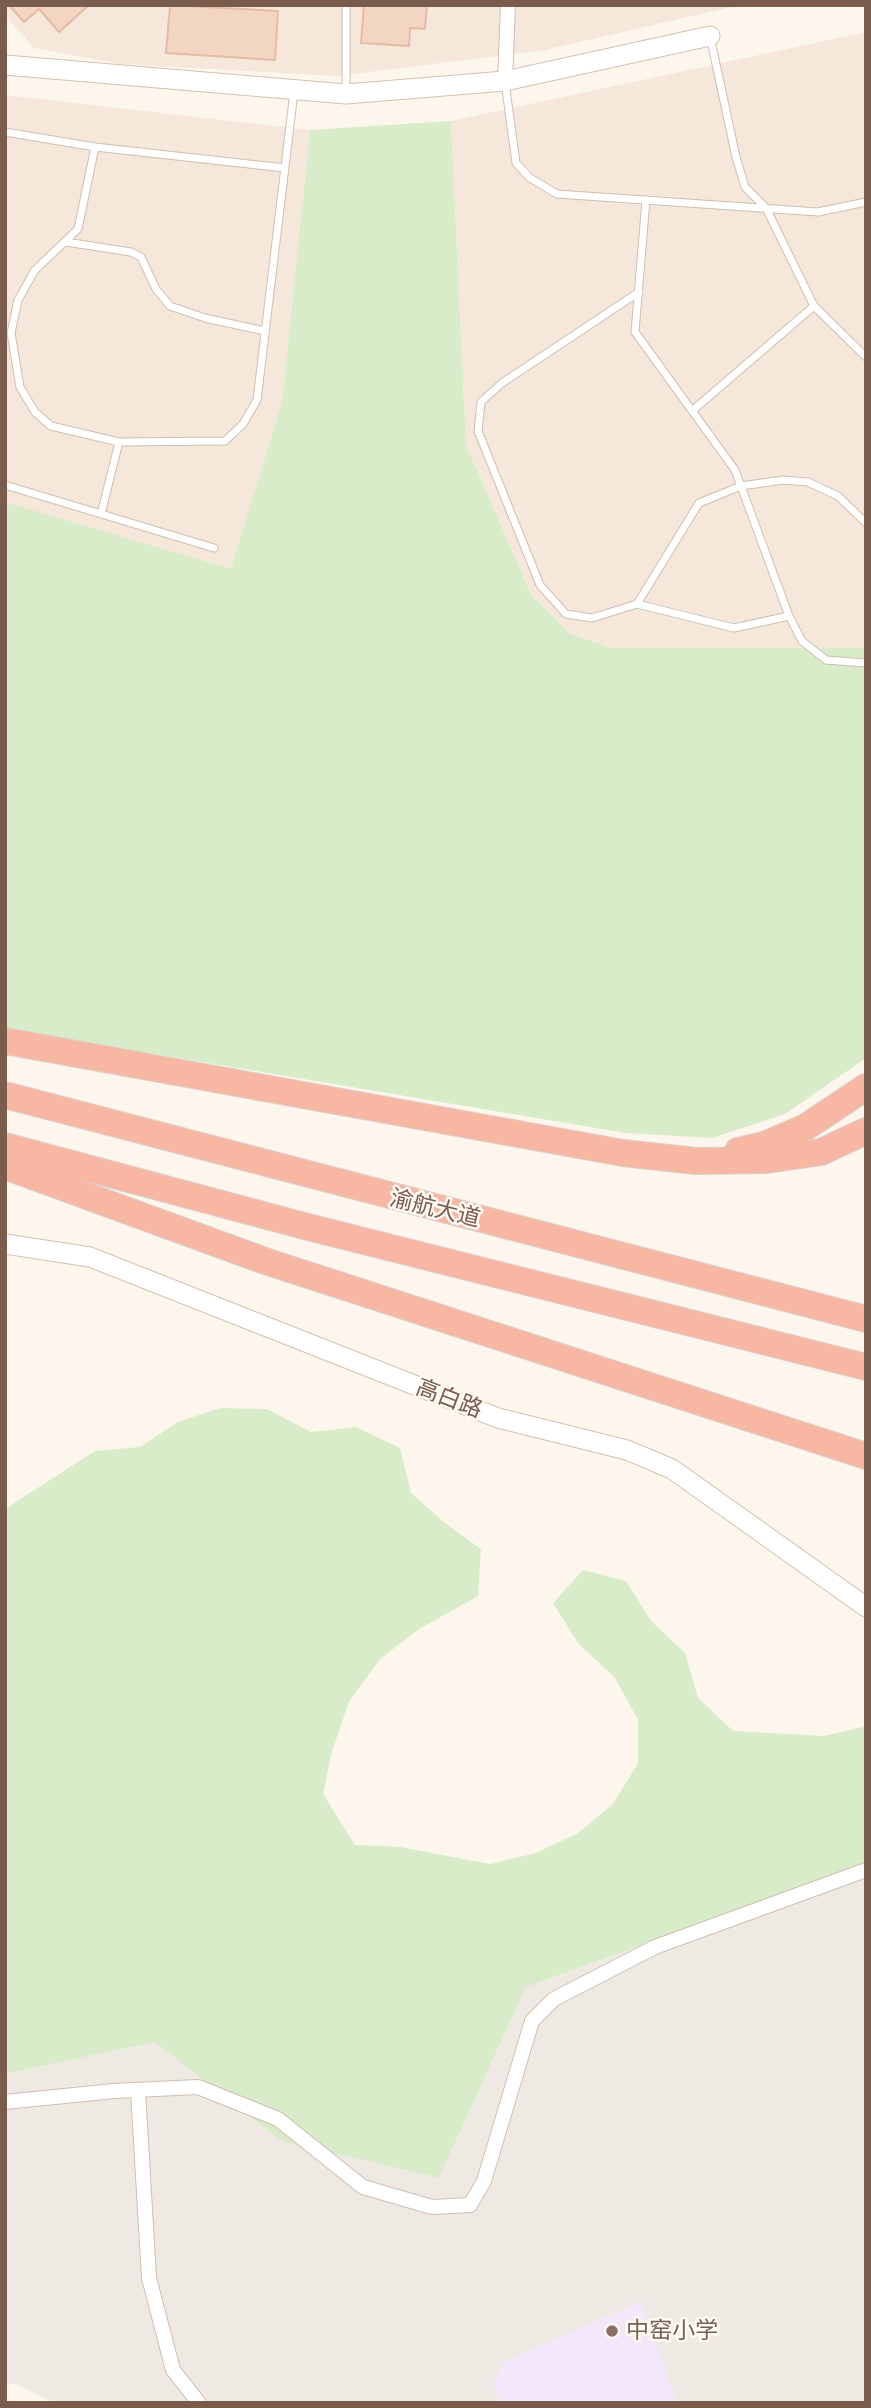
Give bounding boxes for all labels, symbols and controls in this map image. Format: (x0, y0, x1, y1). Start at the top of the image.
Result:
street label: 渝航大道 (387, 1184, 483, 1234)
street label: 高白路 (412, 1374, 486, 1424)
place label: 中窑小学 (626, 2317, 718, 2345)
marker: 中窑小学 (604, 2323, 620, 2339)

